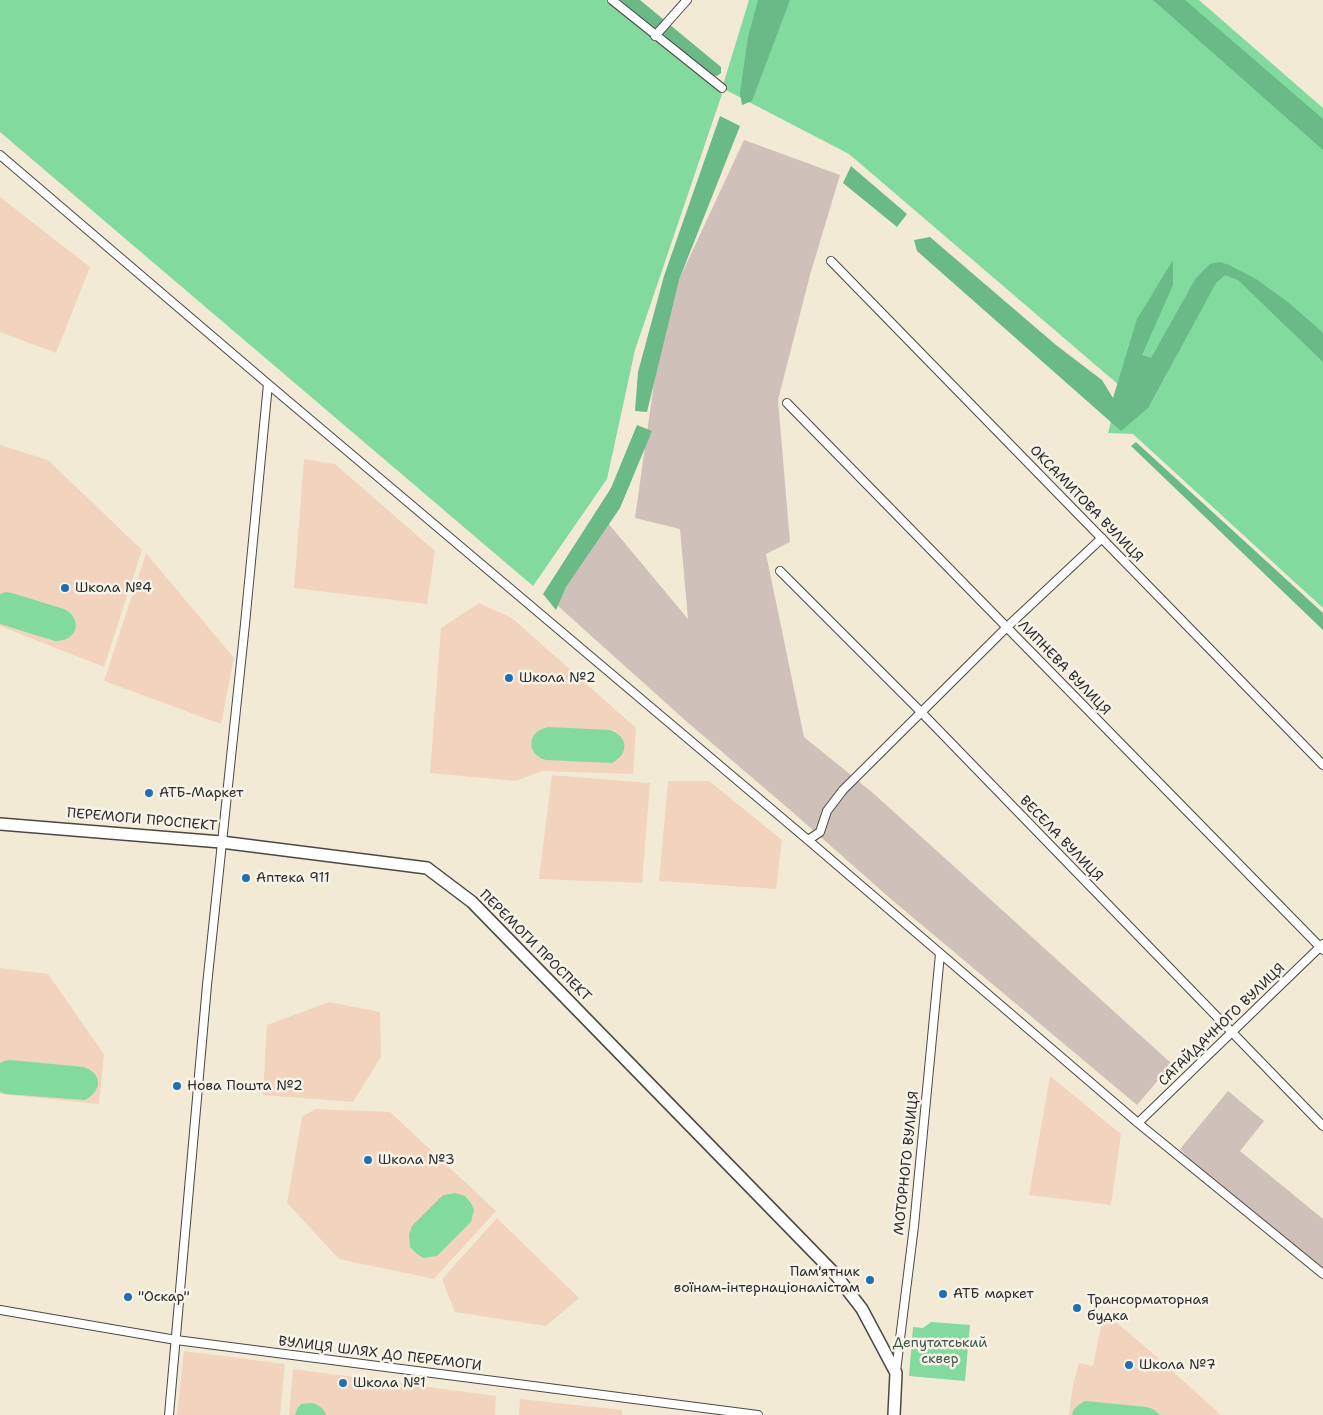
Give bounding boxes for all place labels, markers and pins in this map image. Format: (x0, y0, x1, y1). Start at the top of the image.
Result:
place label: Школа №4 (75, 580, 152, 596)
marker: Школа №4 (59, 582, 71, 594)
place label: Школа №2 (519, 670, 596, 686)
marker: Школа №2 (503, 672, 515, 684)
place label: АТБ-Маркет (159, 785, 243, 801)
marker: АТБ-Маркет (143, 787, 155, 799)
place label: Аптека 911 (256, 870, 330, 886)
marker: Аптека 911 (240, 872, 252, 884)
place label: Нова Пошта №2 (187, 1078, 303, 1094)
marker: Нова Пошта №2 (171, 1080, 183, 1092)
place label: Школа №3 (378, 1152, 455, 1168)
marker: Школа №3 (362, 1154, 374, 1166)
place label: Пам'ятник воїнам-інтернаціоналістам (674, 1264, 860, 1296)
marker: Пам'ятник воїнам-інтернаціоналістам (864, 1274, 876, 1286)
place label: АТБ маркет (953, 1286, 1034, 1302)
marker: АТБ маркет (937, 1288, 949, 1300)
place label: "Оскар" (138, 1289, 190, 1305)
marker: "Оскар" (122, 1291, 134, 1303)
place label: Трансорматорная будка (1087, 1292, 1209, 1324)
marker: Трансорматорная будка (1071, 1302, 1083, 1314)
place label: Школа №7 (1139, 1357, 1216, 1373)
marker: Школа №7 (1123, 1359, 1135, 1371)
place label: Школа №1 (353, 1375, 426, 1391)
marker: Школа №1 (337, 1377, 349, 1389)

